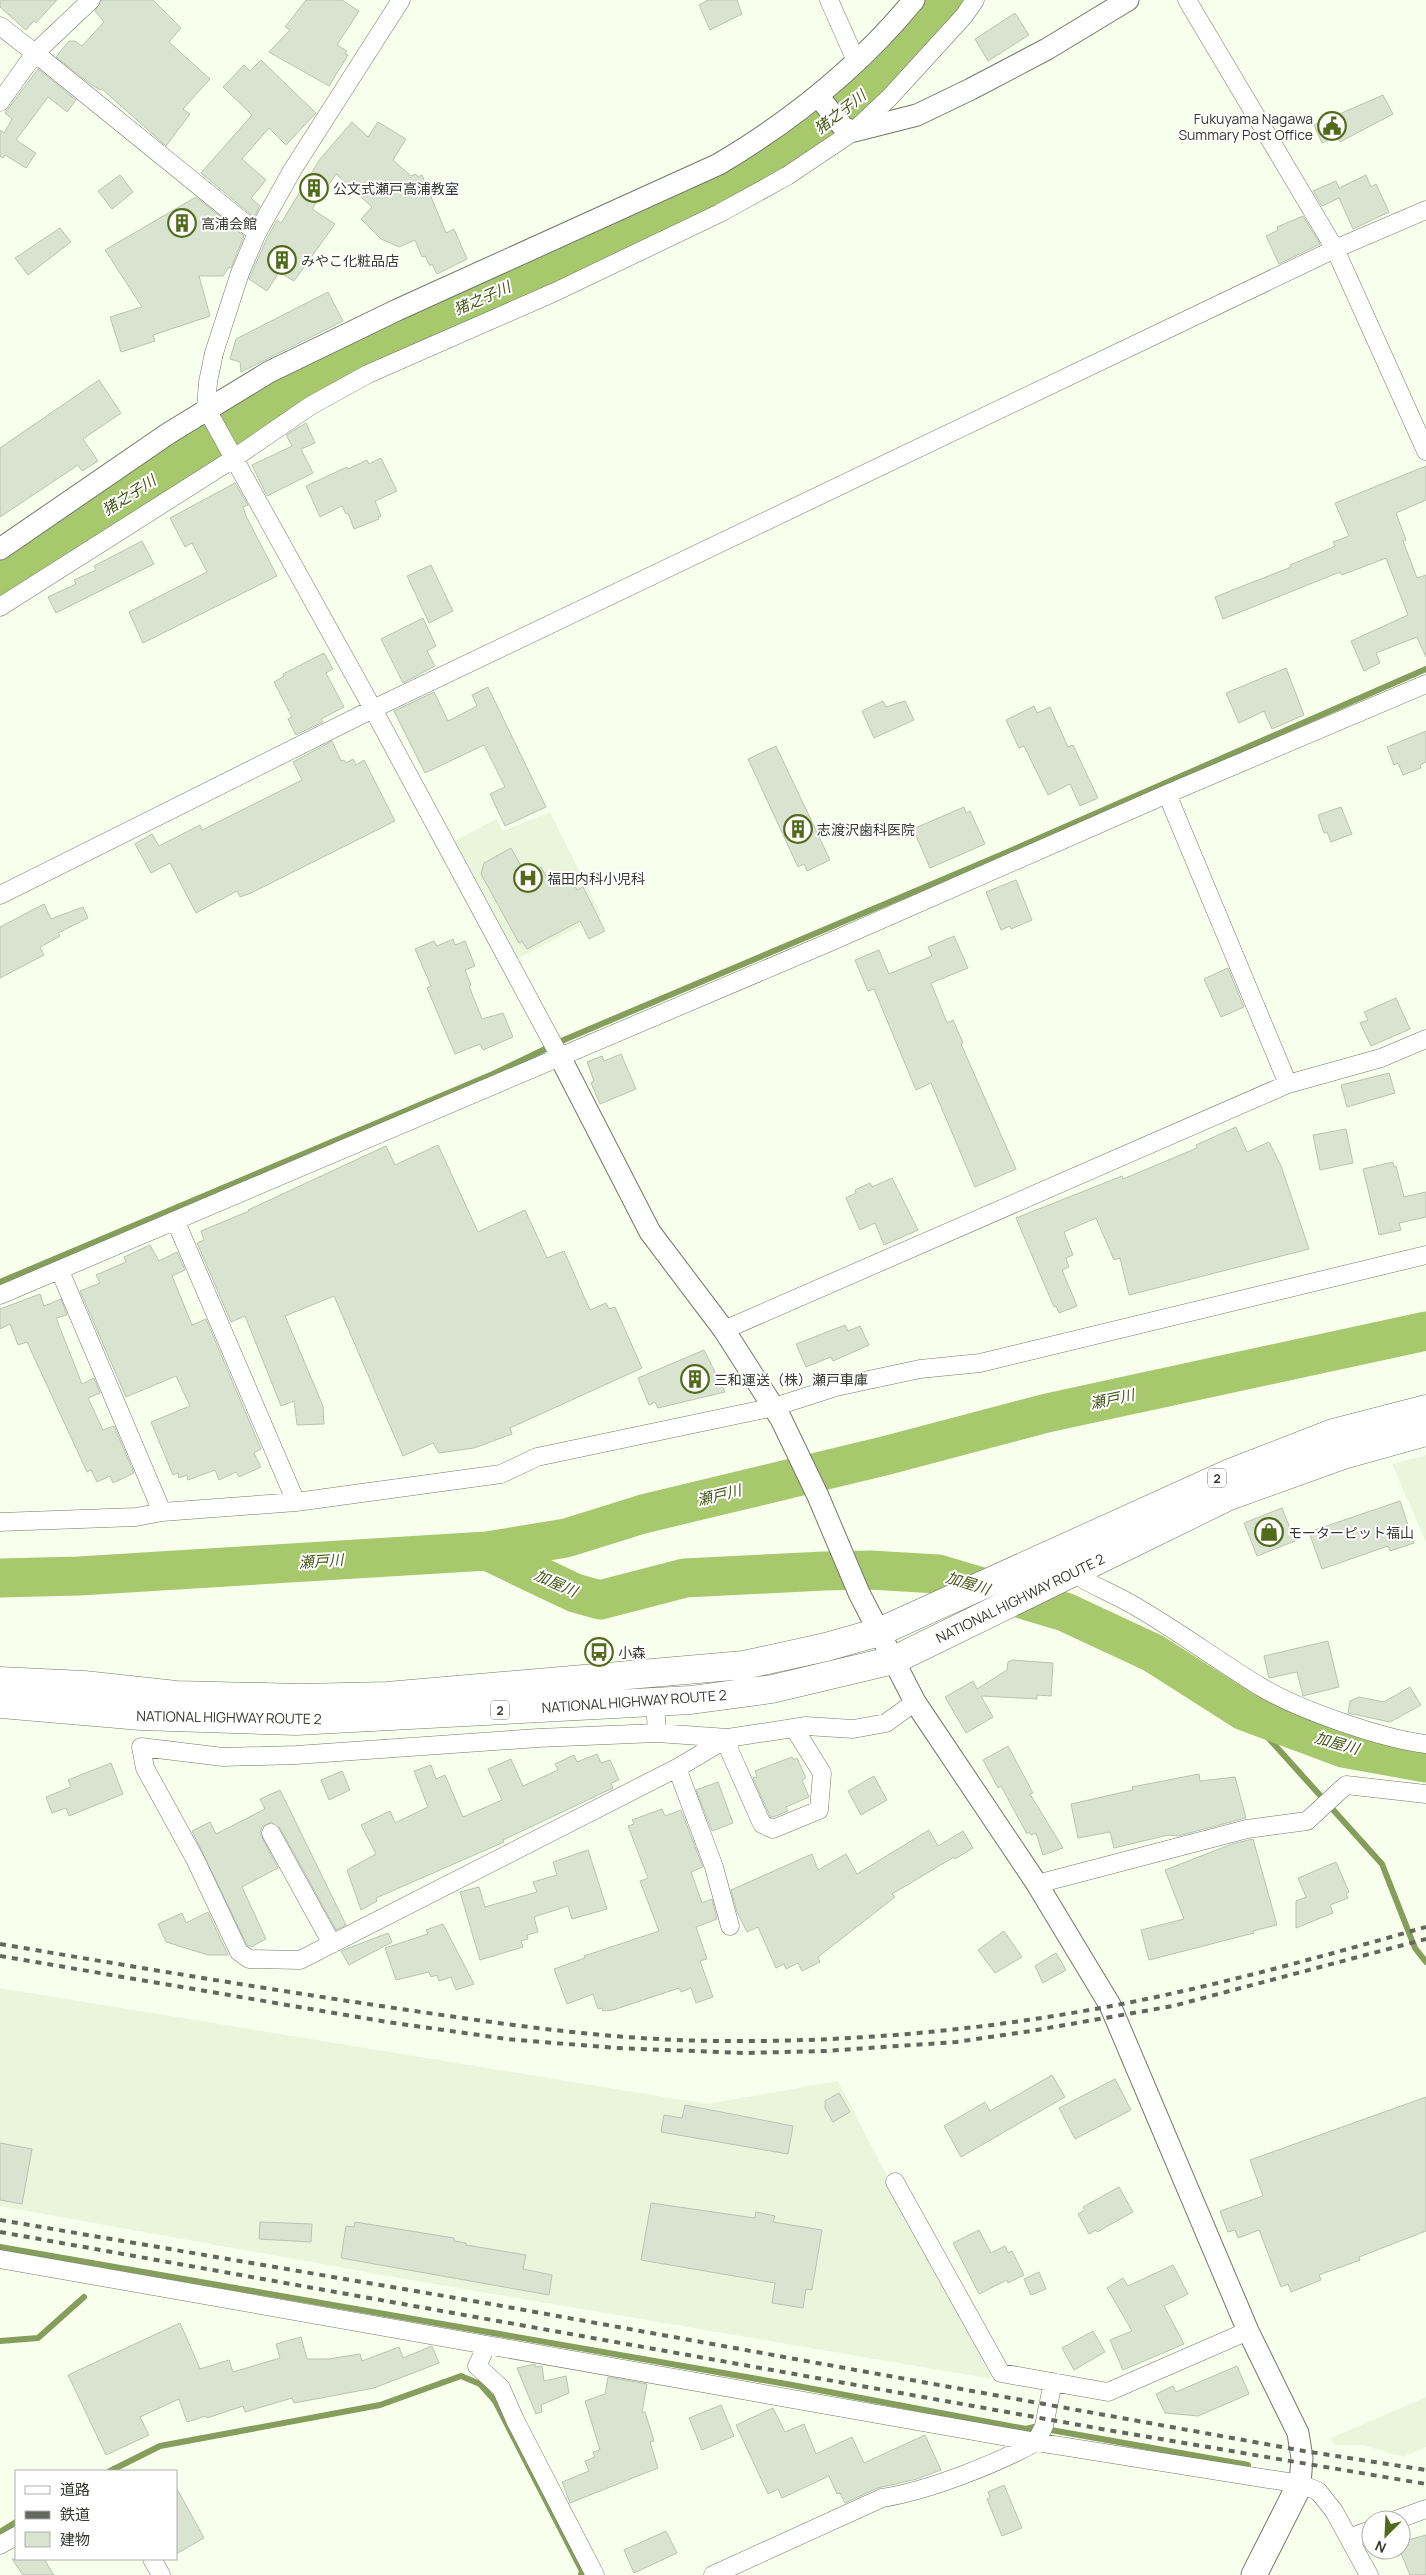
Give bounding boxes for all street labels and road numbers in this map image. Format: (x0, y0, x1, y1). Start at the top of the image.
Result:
road number: 2 (1208, 1469, 1226, 1488)
street label: NATIONAL HIGHWAY ROUTE 2 (933, 1549, 1108, 1647)
street label: NATIONAL HIGHWAY ROUTE 2 (541, 1685, 727, 1717)
road number: 2 (491, 1700, 509, 1720)
street label: NATIONAL HIGHWAY ROUTE 2 (136, 1706, 322, 1728)

